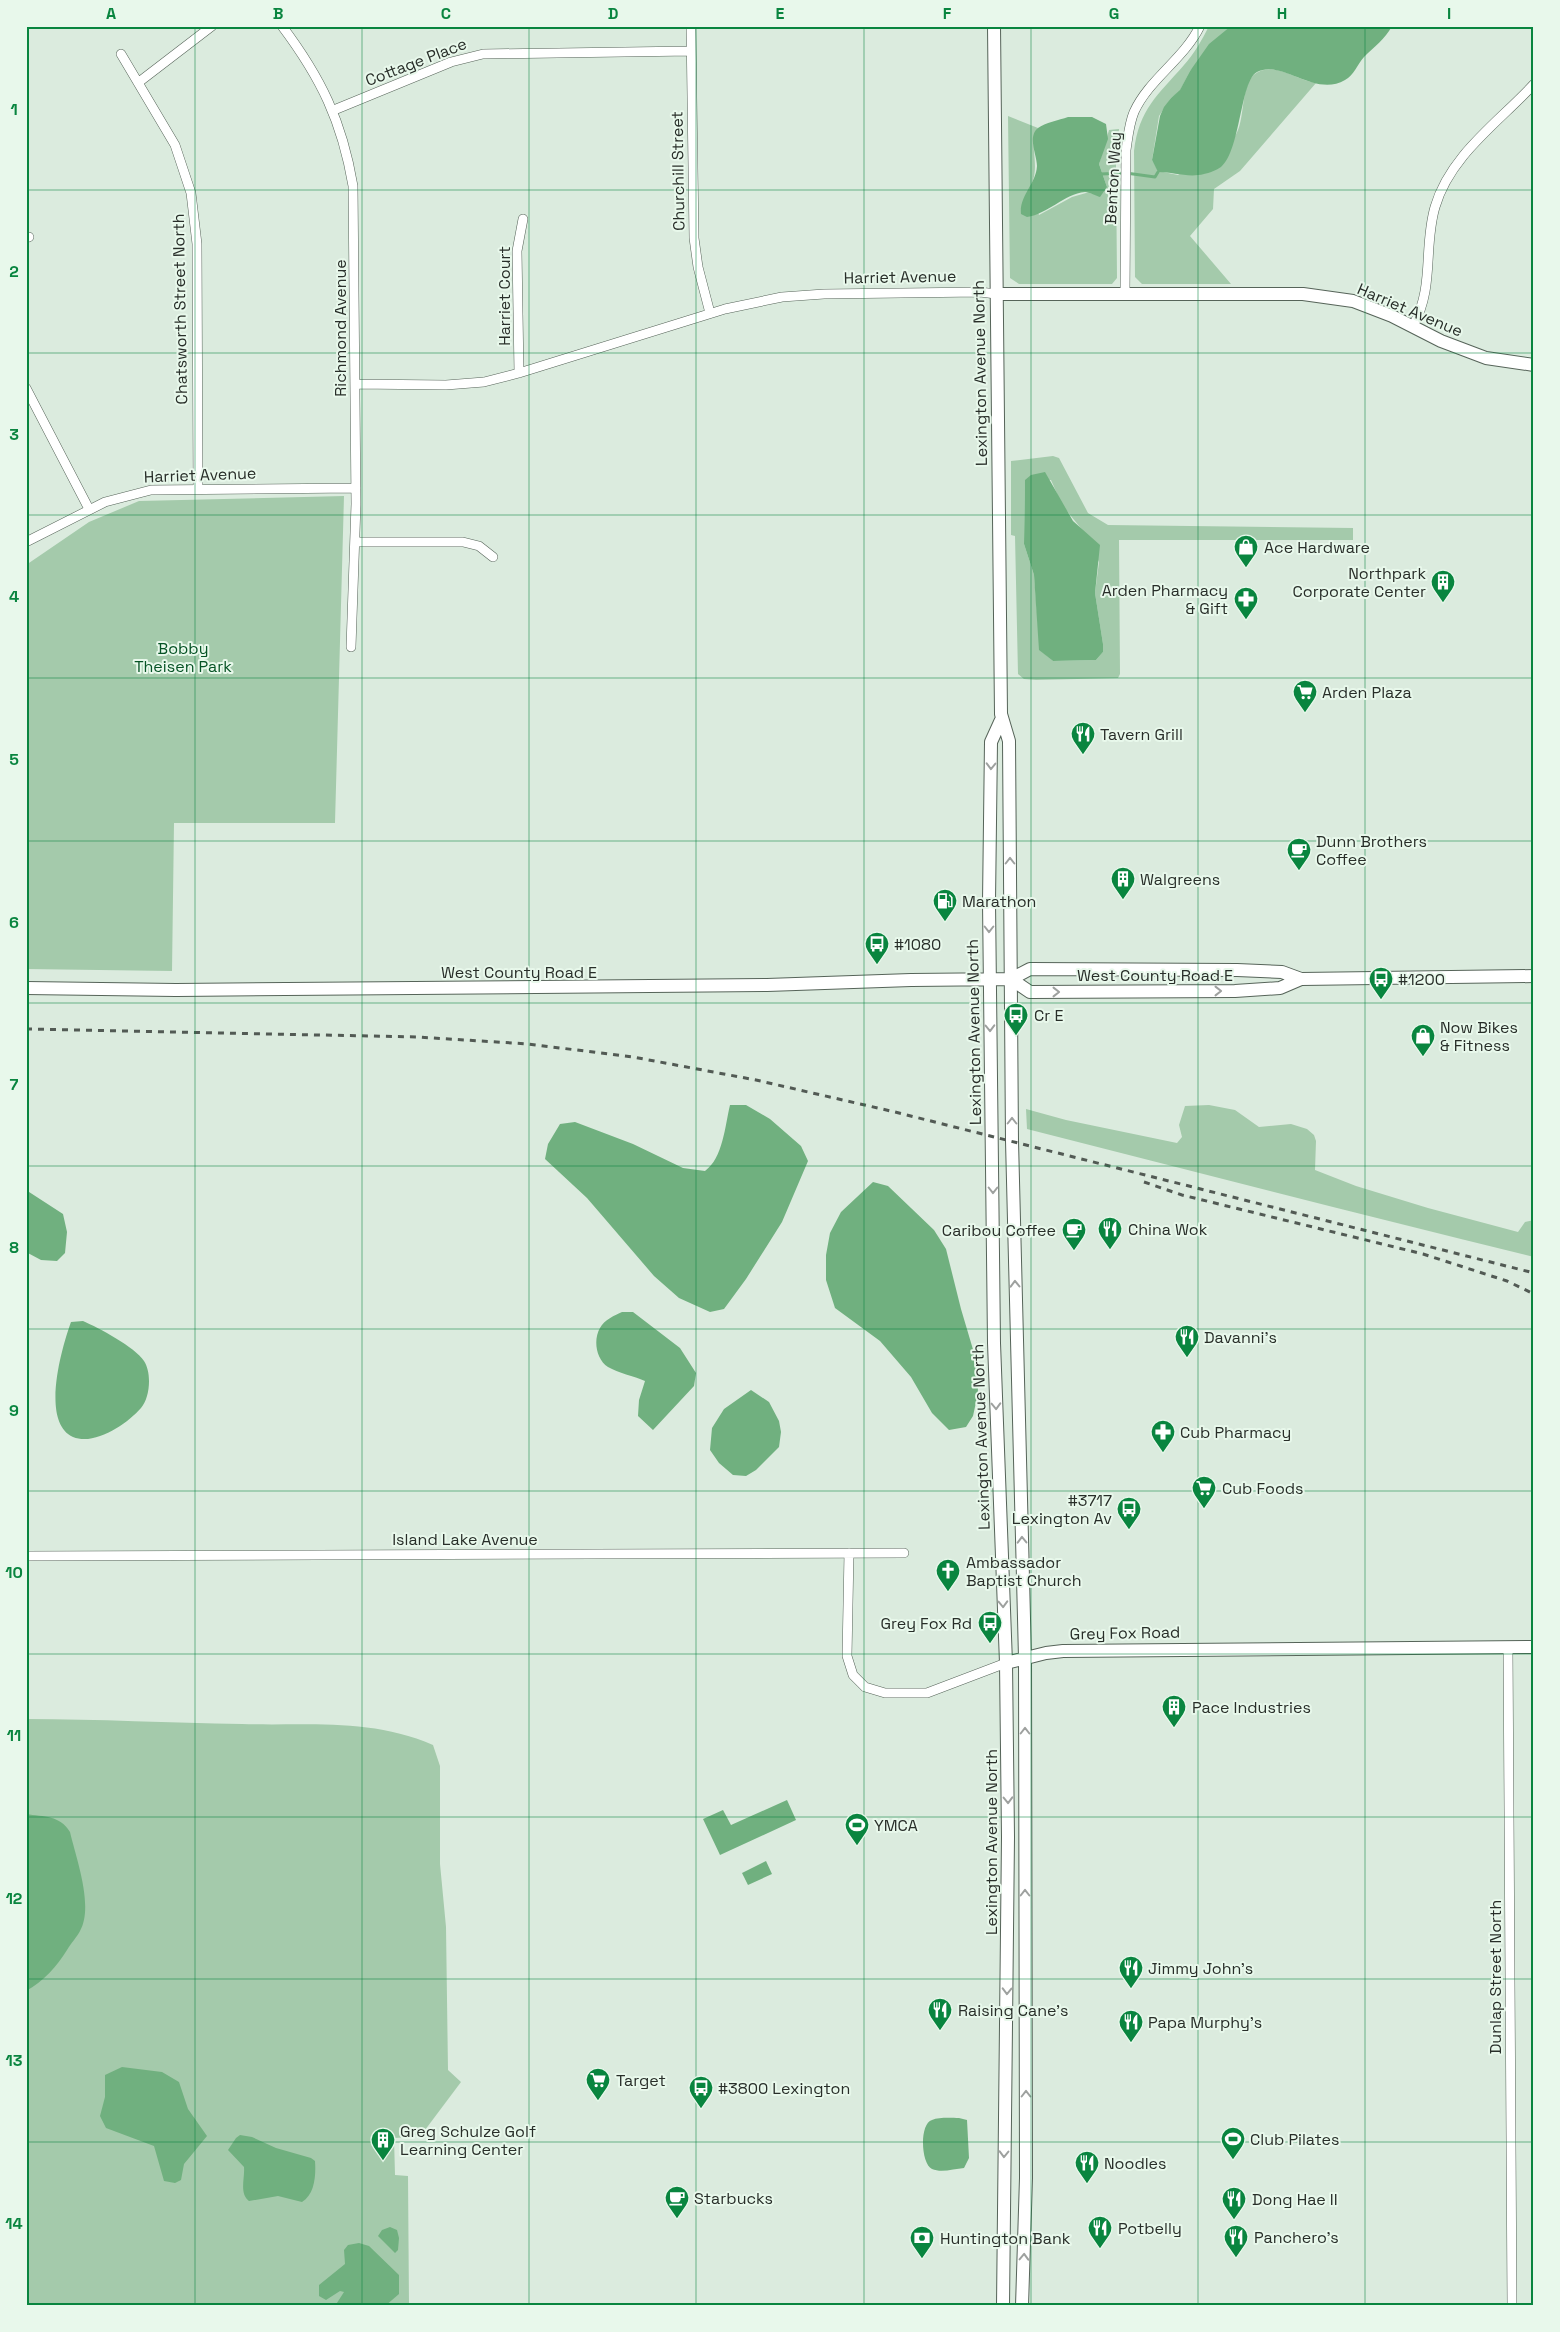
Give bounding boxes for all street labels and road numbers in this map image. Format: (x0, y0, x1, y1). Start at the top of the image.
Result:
street label: Cottage Place (362, 33, 470, 91)
street label: Churchill Street (666, 111, 690, 231)
street label: Benton Way (1100, 131, 1126, 225)
street label: Chatsworth Street North (168, 213, 192, 405)
street label: Harriet Court (494, 246, 515, 346)
street label: Richmond Avenue (330, 259, 351, 397)
street label: Harriet Avenue (844, 266, 956, 288)
street label: Harriet Avenue (1354, 278, 1466, 342)
street label: Lexington Avenue North (968, 280, 992, 466)
street label: Harriet Avenue (143, 463, 257, 487)
street label: Lexington Avenue North (962, 939, 986, 1125)
street label: West County Road E (441, 962, 597, 983)
street label: West County Road E (1077, 965, 1233, 986)
street label: Lexington Avenue North (967, 1344, 995, 1530)
street label: Island Lake Avenue (392, 1529, 538, 1550)
street label: Grey Fox Road (1070, 1622, 1180, 1644)
street label: Lexington Avenue North (981, 1749, 1002, 1935)
street label: Dunlap Street North (1485, 1900, 1506, 2054)

